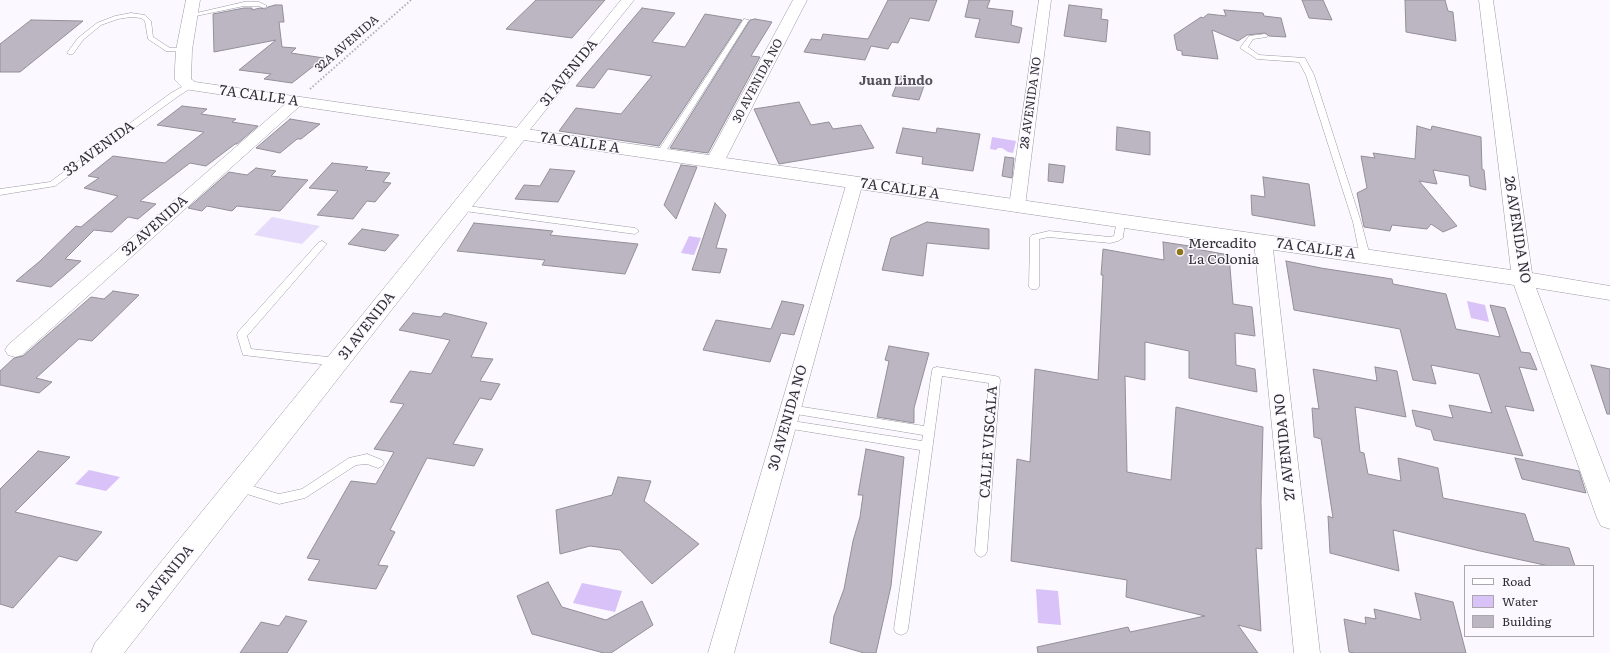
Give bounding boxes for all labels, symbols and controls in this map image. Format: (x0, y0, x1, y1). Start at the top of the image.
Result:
street label: 32A AVENIDA (312, 12, 382, 76)
street label: 31 AVENIDA (537, 36, 601, 110)
street label: 30 AVENIDA NO (730, 36, 786, 126)
street label: 28 AVENIDA NO (1017, 56, 1045, 150)
district label: Juan Lindo (859, 73, 933, 89)
street label: 7A CALLE A (218, 82, 300, 110)
street label: 33 AVENIDA (60, 118, 138, 180)
street label: 7A CALLE A (539, 129, 621, 157)
street label: 7A CALLE A (859, 175, 941, 203)
street label: 26 AVENIDA NO (1500, 175, 1534, 285)
street label: 32 AVENIDA (119, 192, 191, 260)
street label: 7A CALLE A (1275, 235, 1357, 263)
place label: Mercadito La Colonia (1188, 236, 1259, 268)
marker: Mercadito La Colonia (1175, 247, 1185, 257)
street label: 31 AVENIDA (335, 289, 399, 363)
street label: 30 AVENIDA NO (765, 363, 811, 473)
street label: CALLE VISCALA (977, 385, 1001, 499)
street label: 27 AVENIDA NO (1271, 393, 1299, 501)
street label: 31 AVENIDA (133, 542, 197, 616)
legend (1464, 565, 1594, 637)
text: Road (1502, 572, 1531, 590)
text: Water (1502, 592, 1538, 610)
text: Building (1502, 612, 1551, 630)

